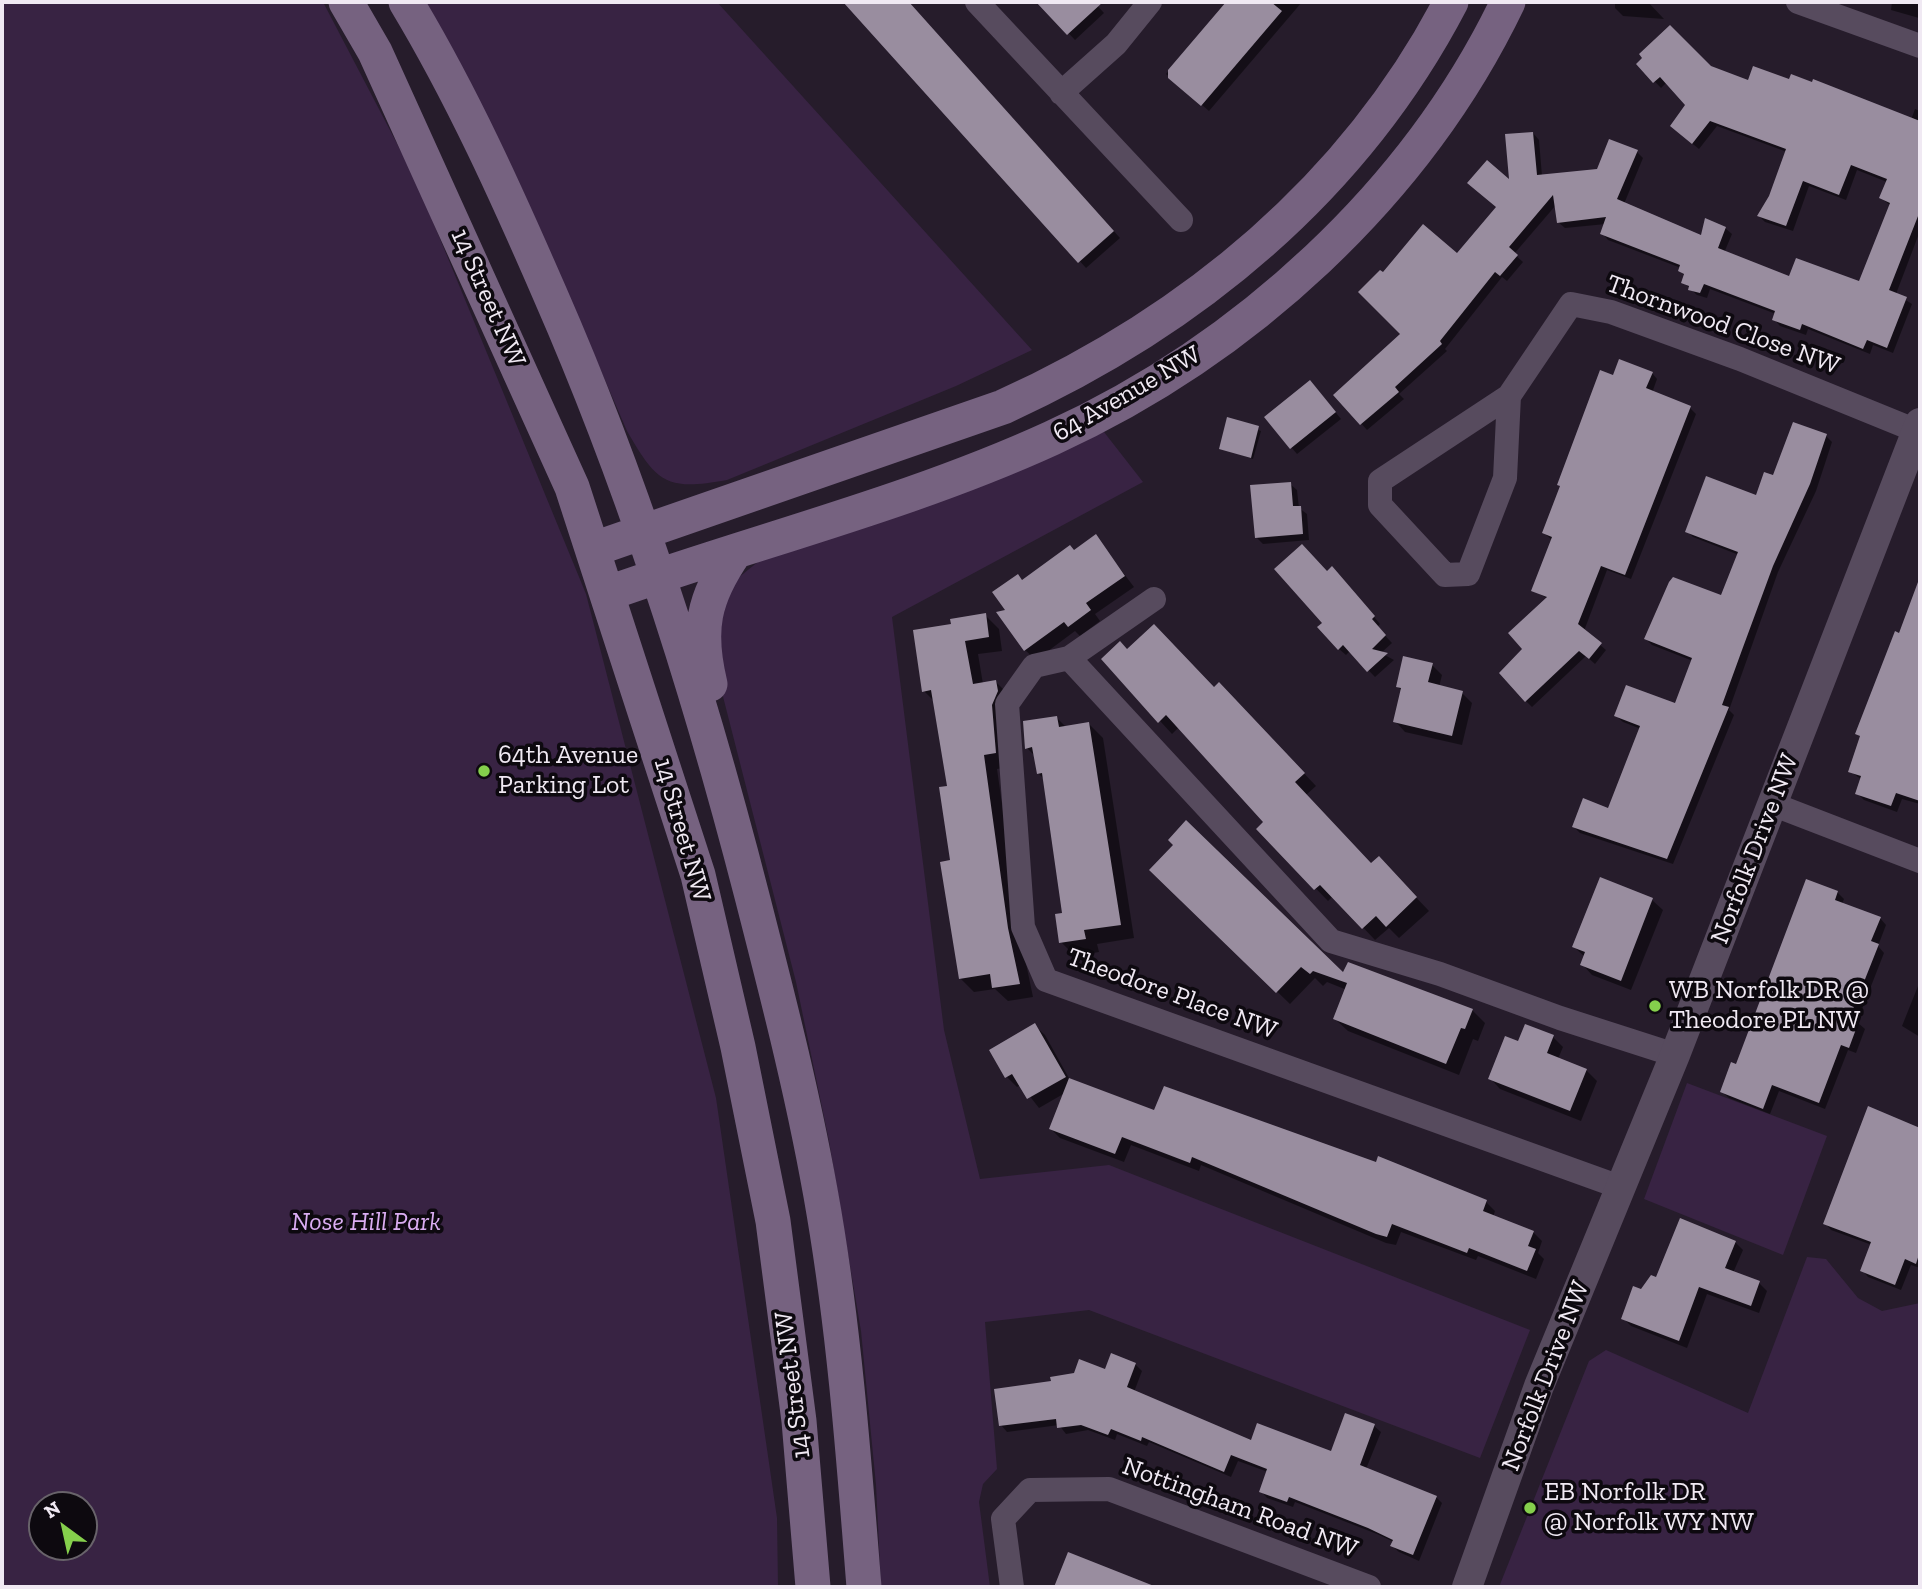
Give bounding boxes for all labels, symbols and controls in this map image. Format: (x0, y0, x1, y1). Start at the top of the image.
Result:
street label: 14 Street NW (444, 224, 532, 372)
street label: Thornwood Close NW (1602, 268, 1844, 382)
street label: 64 Avenue NW (1048, 339, 1206, 449)
place label: 64th Avenue Parking Lot (498, 740, 638, 802)
street label: Norfolk Drive NW (1704, 749, 1806, 949)
street label: 14 Street NW (647, 755, 717, 905)
marker: 64th Avenue Parking Lot (476, 763, 492, 779)
street label: Theodore Place NW (1063, 942, 1281, 1046)
place label: WB Norfolk DR @ Theodore PL NW (1669, 975, 1869, 1036)
marker: WB Norfolk DR @ Theodore PL NW (1647, 998, 1663, 1014)
park label: Nose Hill Park (291, 1207, 441, 1239)
street label: Norfolk Drive NW (1495, 1276, 1597, 1476)
street label: 14 Street NW (769, 1310, 817, 1460)
street label: Nottingham Road NW (1118, 1451, 1362, 1565)
place label: EB Norfolk DR @ Norfolk WY NW (1544, 1477, 1754, 1538)
north arrow (28, 1491, 98, 1561)
text: N (40, 1496, 65, 1523)
marker: EB Norfolk DR @ Norfolk WY NW (1522, 1500, 1538, 1516)

